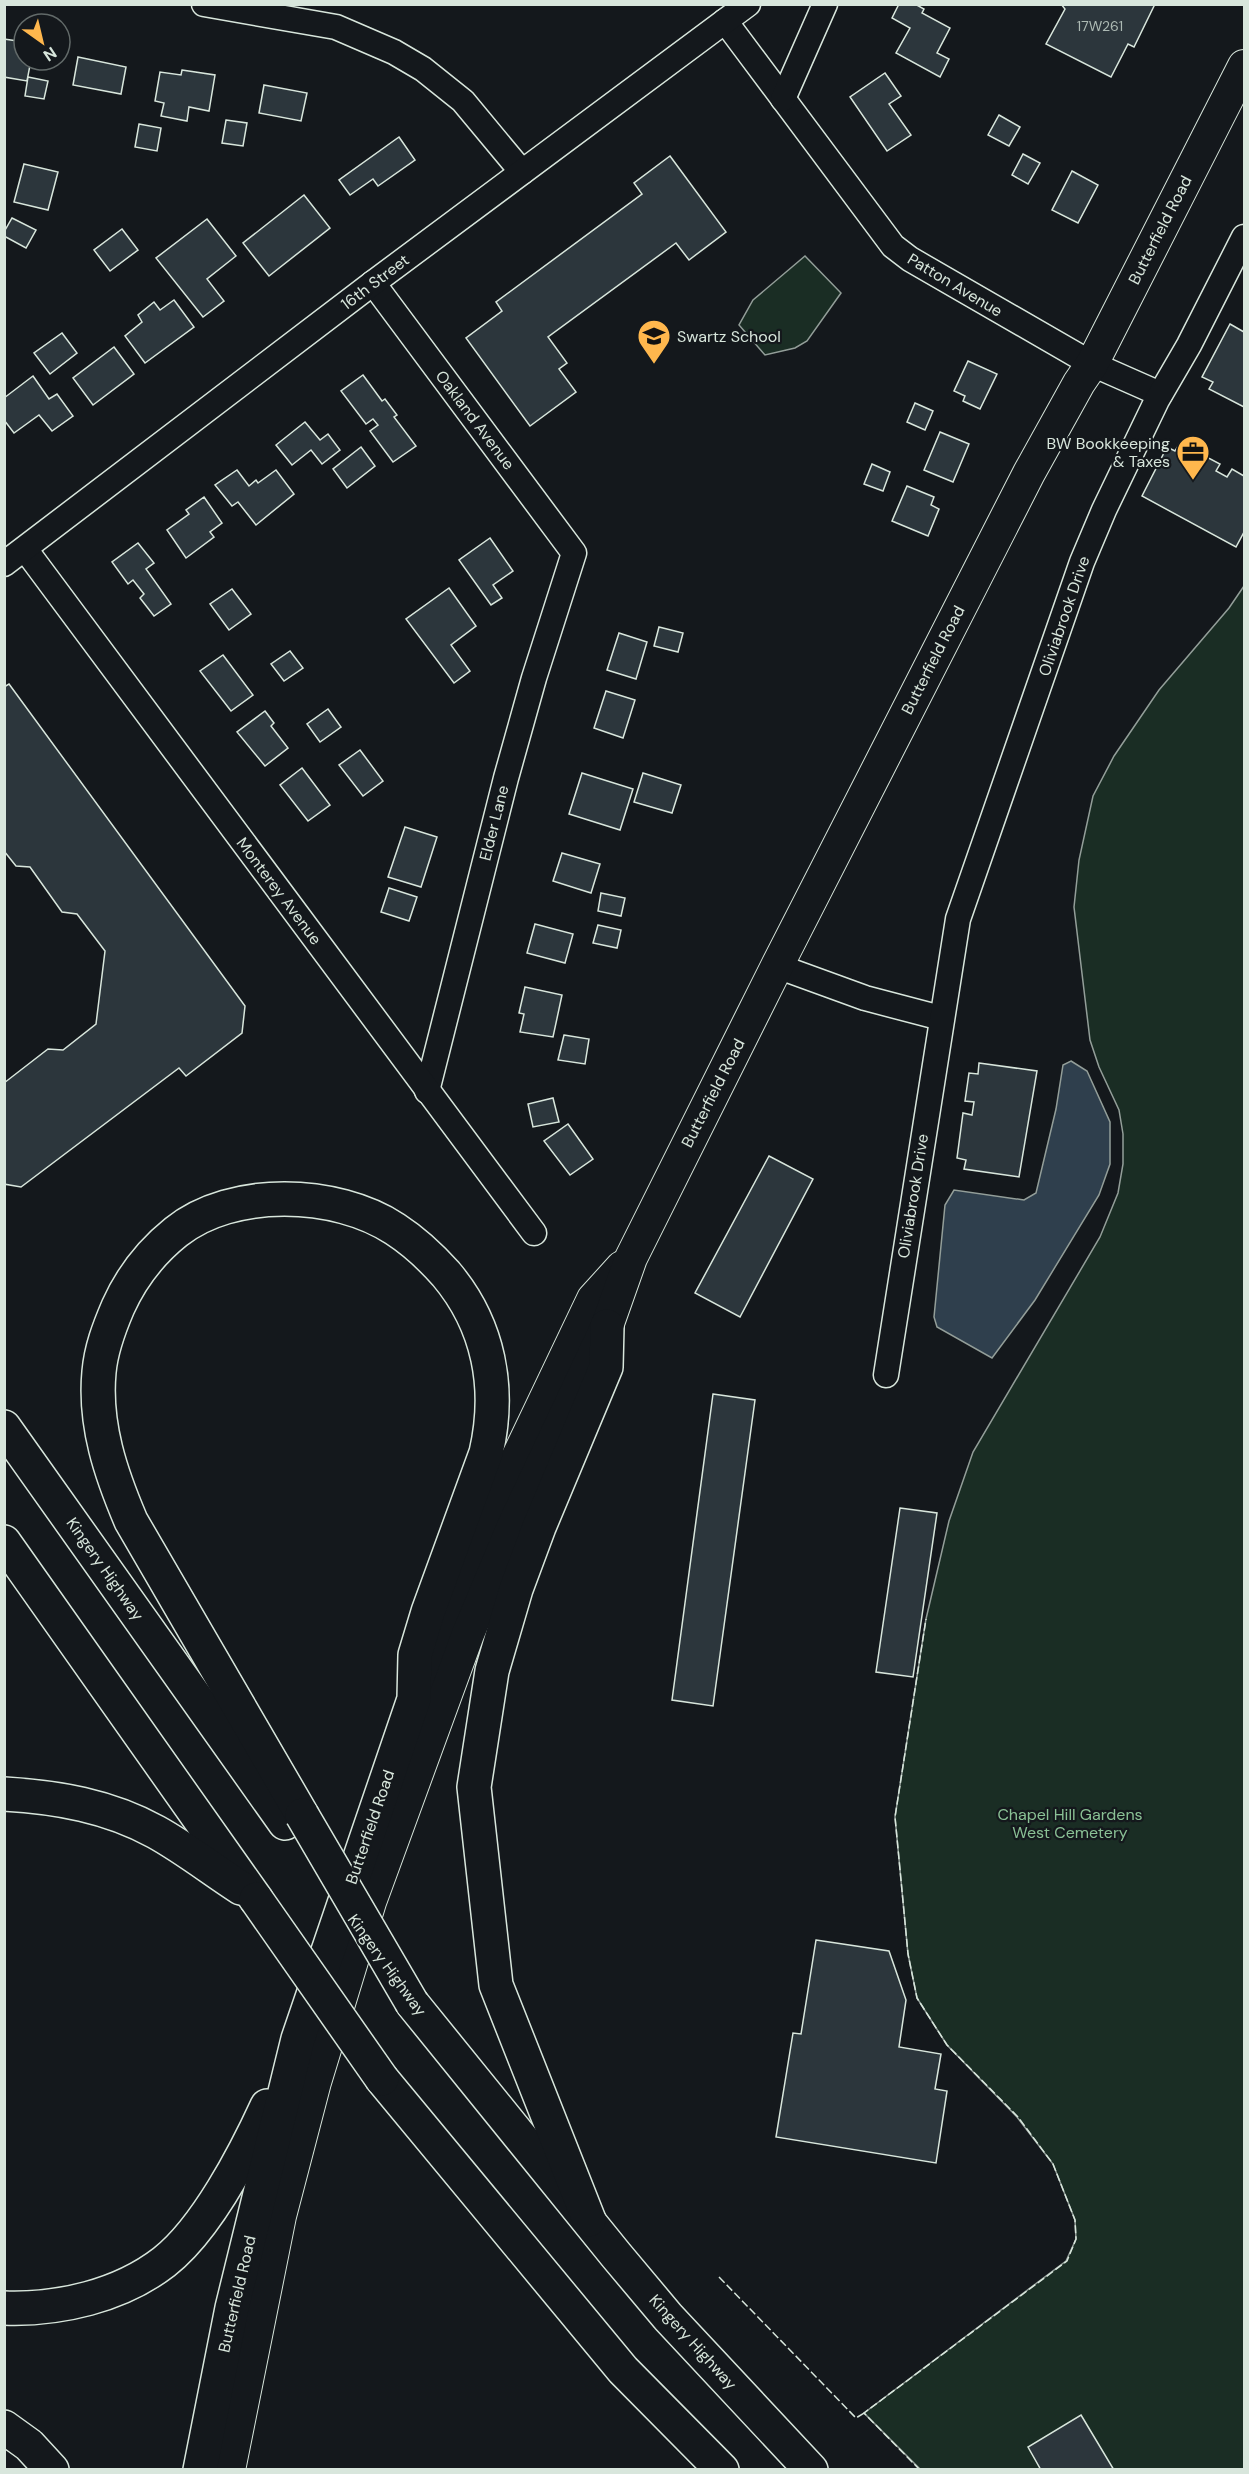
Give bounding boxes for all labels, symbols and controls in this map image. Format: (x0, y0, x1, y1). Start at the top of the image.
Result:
north arrow (12, 12, 72, 72)
house number: 17W261 (1077, 17, 1123, 35)
text: N (39, 42, 61, 66)
street label: Butterfield Road (1124, 172, 1196, 288)
street label: Patton Avenue (904, 248, 1006, 322)
street label: 16th Street (337, 250, 413, 314)
school or university icon: Swartz School (636, 318, 672, 365)
place label: Swartz School (677, 326, 781, 347)
street label: Oakland Avenue (431, 366, 519, 474)
place label: BW Bookkeeping & Taxes (1047, 433, 1170, 472)
office icon: BW Bookkeeping & Taxes (1175, 434, 1211, 481)
street label: Oliviabrook Drive (1034, 553, 1094, 679)
street label: Butterfield Road (897, 602, 969, 718)
street label: Elder Lane (474, 783, 514, 863)
street label: Monterey Avenue (232, 833, 326, 949)
street label: Butterfield Road (677, 1035, 749, 1151)
street label: Oliviabrook Drive (893, 1132, 933, 1260)
street label: Kingery Highway (62, 1513, 148, 1625)
street label: Butterfield Road (341, 1767, 399, 1887)
park label: Chapel Hill Gardens West Cemetery (997, 1804, 1143, 1843)
street label: Kingery Highway (343, 1910, 431, 2020)
street label: Butterfield Road (213, 2233, 261, 2355)
street label: Kingery Highway (645, 2290, 741, 2394)

